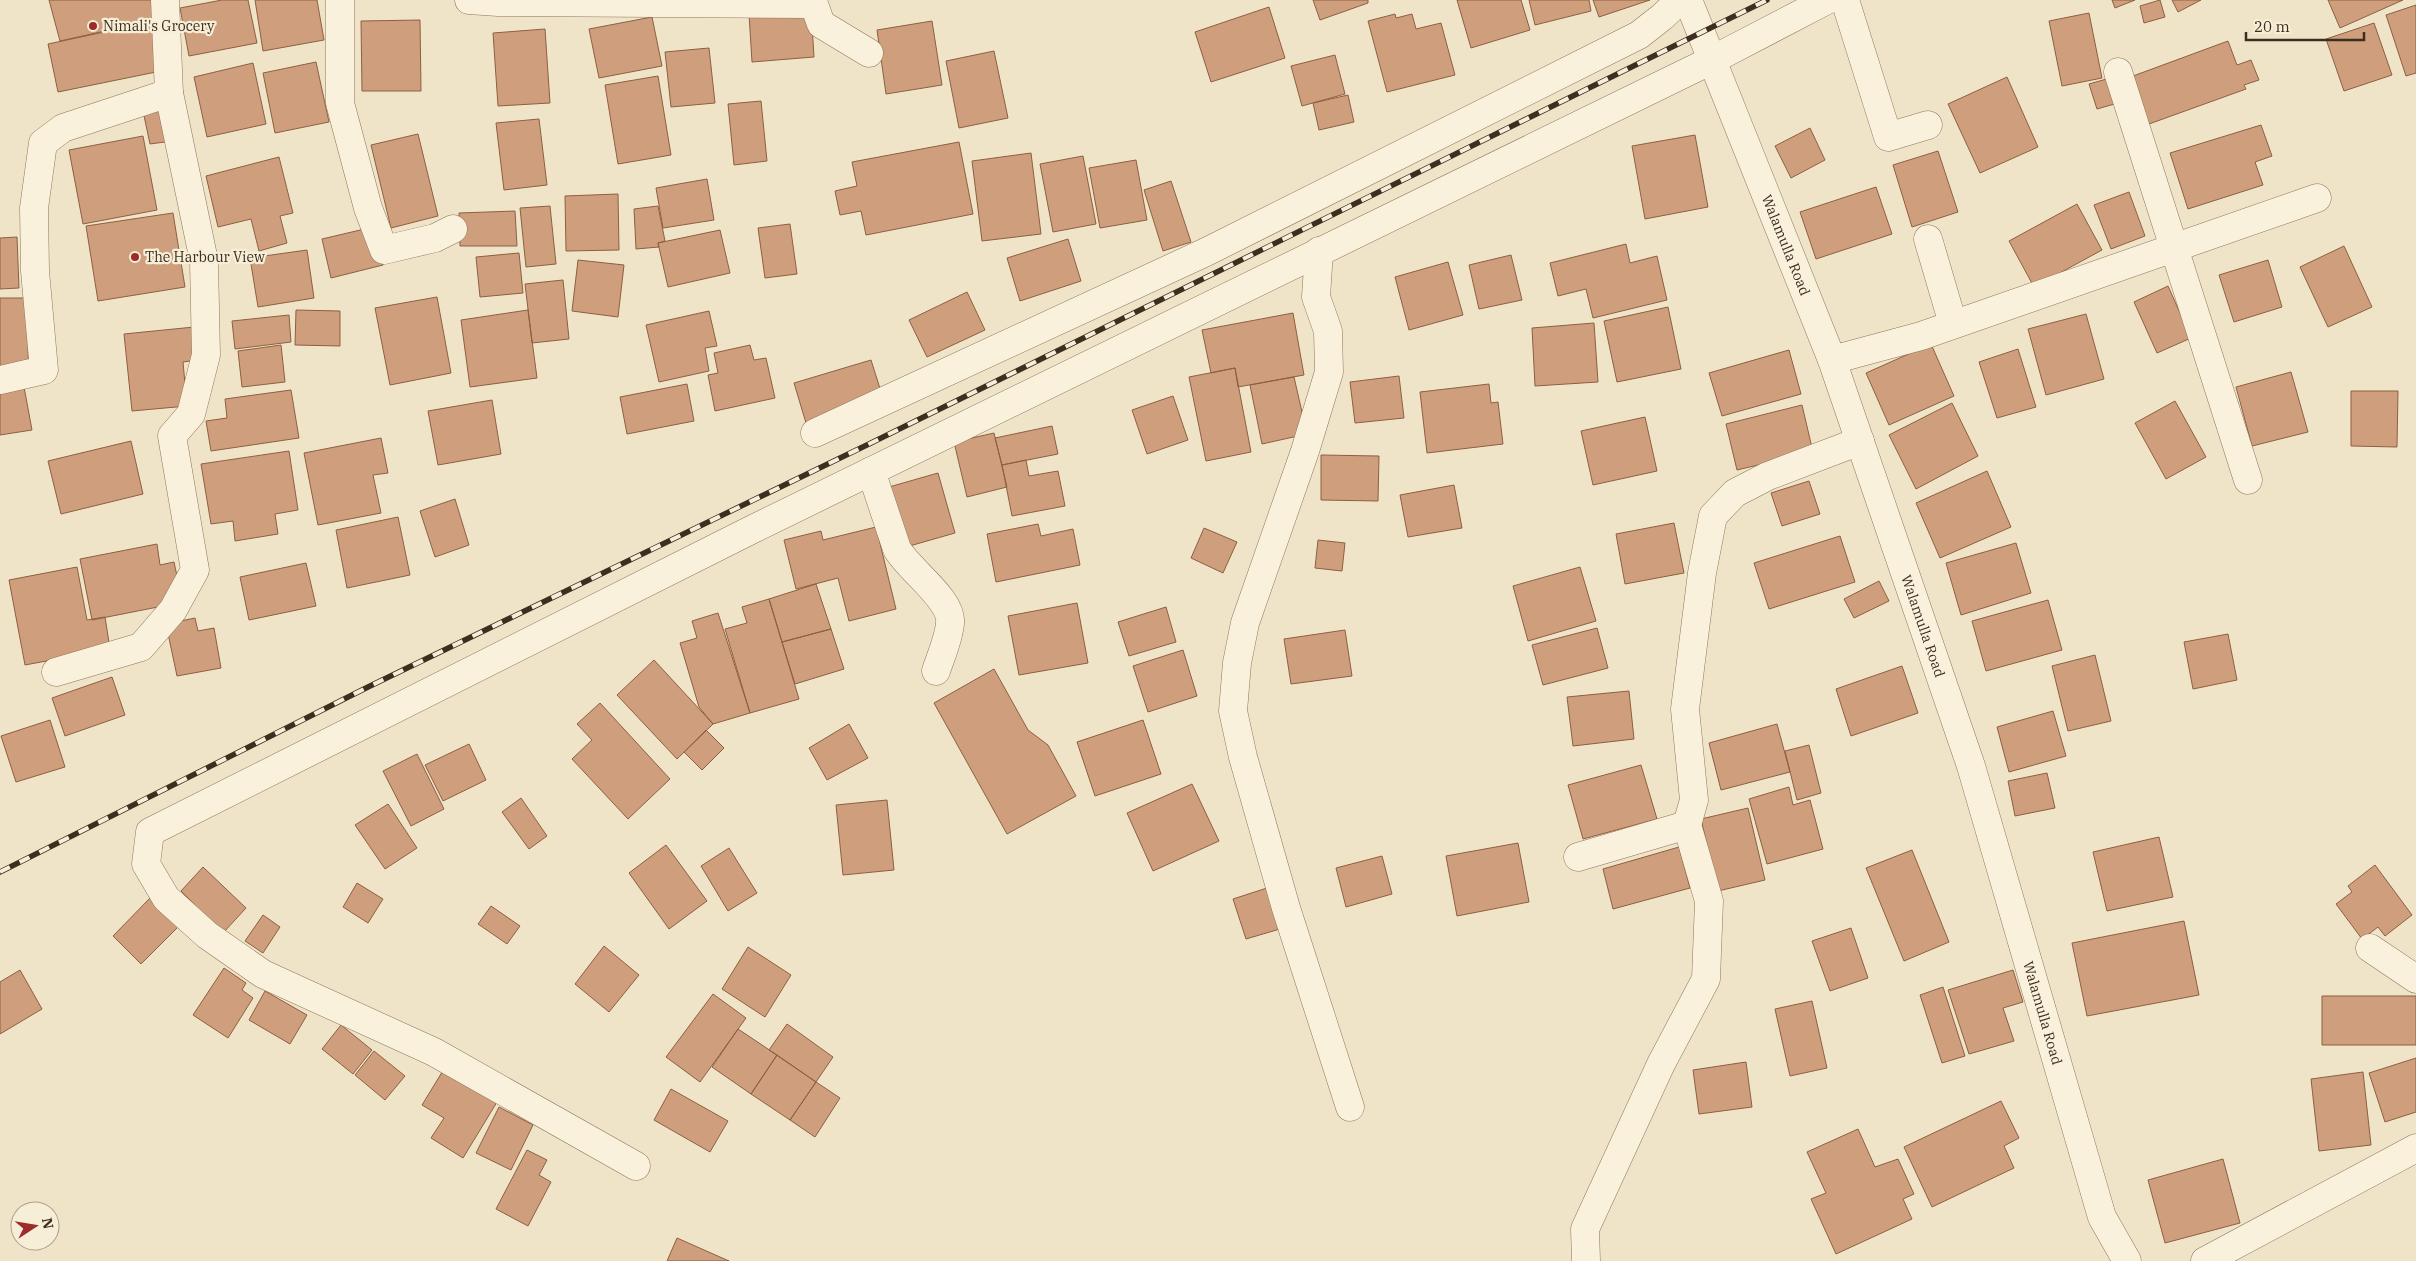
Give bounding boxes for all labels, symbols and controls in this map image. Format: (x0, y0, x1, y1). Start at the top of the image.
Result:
scale bar (2246, 10, 2364, 42)
place label: Nimali's Grocery (103, 17, 215, 35)
text: 20 m (2254, 17, 2290, 36)
marker: Nimali's Grocery (87, 20, 99, 32)
street label: Walamulla Road (1758, 192, 1814, 299)
place label: The Harbour View (145, 248, 265, 266)
marker: The Harbour View (129, 251, 141, 263)
street label: Walamulla Road (1897, 573, 1949, 680)
street label: Walamulla Road (2019, 959, 2066, 1067)
north arrow (10, 1201, 60, 1251)
text: N (38, 1216, 58, 1231)

